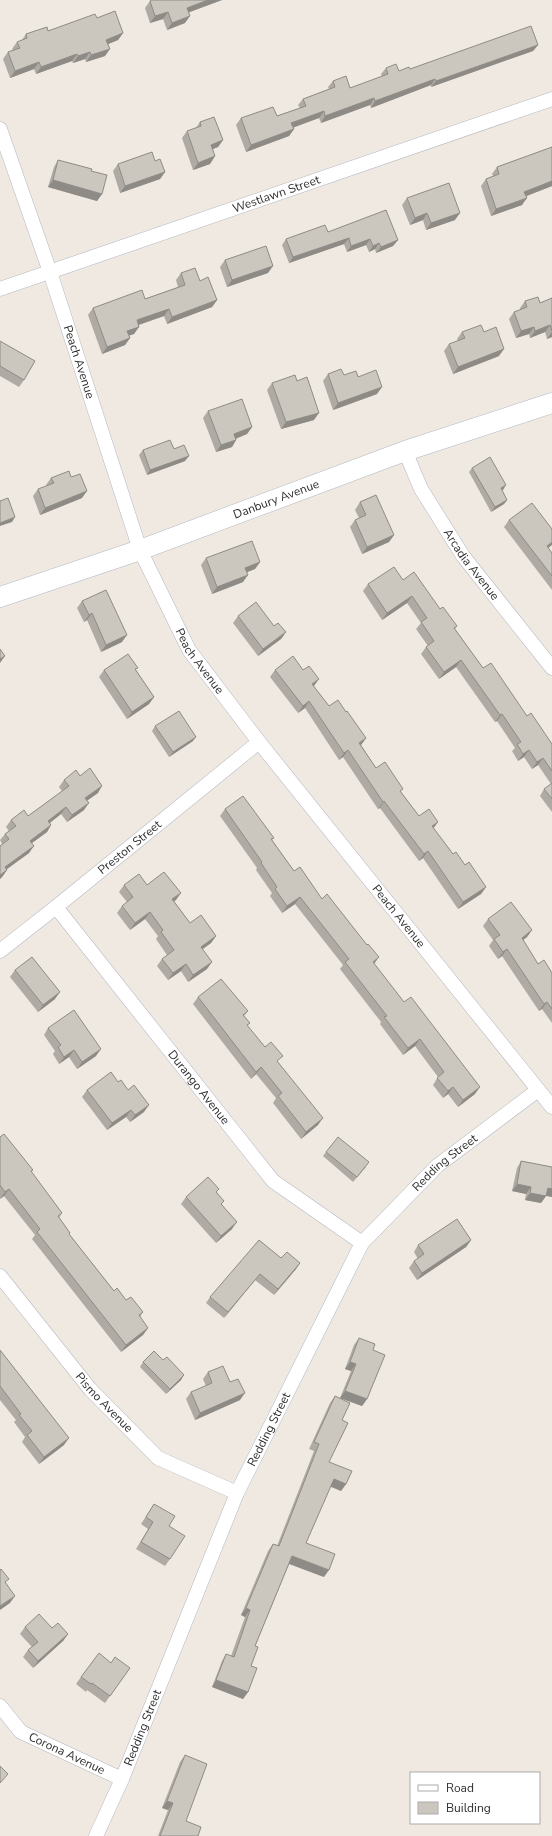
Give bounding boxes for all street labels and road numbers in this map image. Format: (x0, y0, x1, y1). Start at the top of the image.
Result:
street label: Westlawn Street (230, 171, 323, 216)
street label: Peach Avenue (60, 323, 98, 401)
street label: Danbury Avenue (231, 476, 321, 522)
street label: Arcadia Avenue (440, 526, 503, 603)
street label: Peach Avenue (172, 626, 228, 697)
street label: Preston Street (94, 816, 165, 878)
street label: Peach Avenue (369, 881, 429, 951)
street label: Durango Avenue (164, 1047, 233, 1128)
street label: Redding Street (409, 1130, 481, 1195)
street label: Pismo Avenue (72, 1369, 136, 1436)
street label: Redding Street (244, 1389, 294, 1469)
street label: Redding Street (120, 1686, 165, 1768)
street label: Corona Avenue (26, 1729, 108, 1778)

